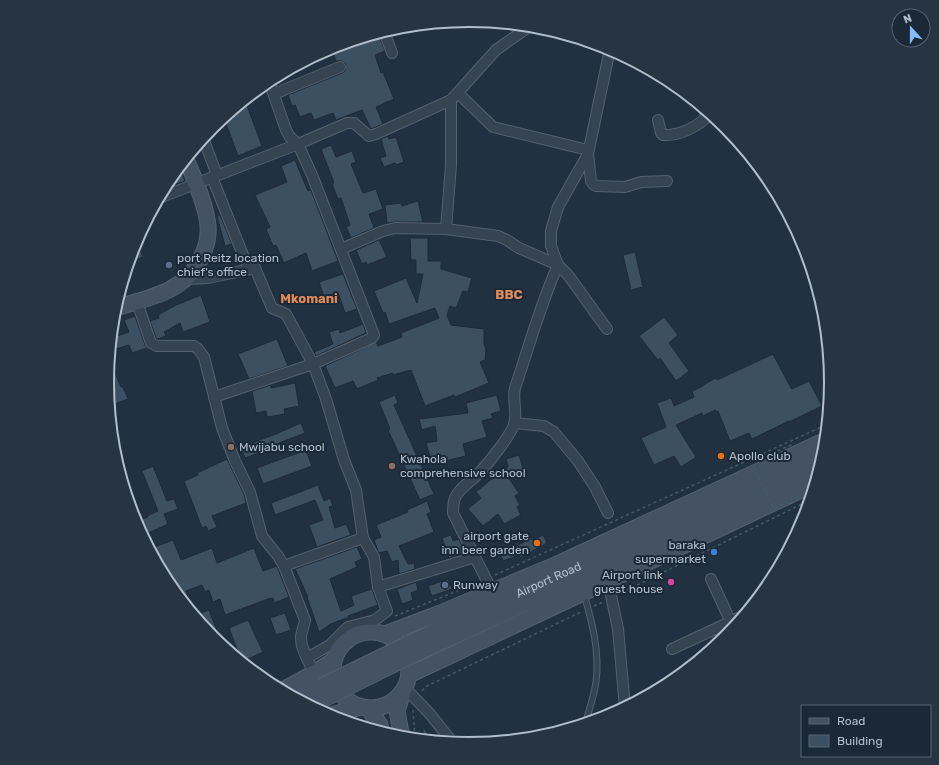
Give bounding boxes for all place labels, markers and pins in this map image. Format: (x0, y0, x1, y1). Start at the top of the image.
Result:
place label: port Reitz location chief's office (177, 251, 279, 279)
marker: port Reitz location chief's office (164, 260, 174, 270)
place label: Mwijabu school (239, 440, 325, 454)
marker: Mwijabu school (226, 442, 236, 452)
place label: Apollo club (729, 449, 791, 463)
marker: Apollo club (716, 451, 726, 461)
place label: Kwahola comprehensive school (400, 452, 526, 480)
marker: Kwahola comprehensive school (387, 461, 397, 471)
place label: airport gate inn beer garden (441, 529, 529, 557)
marker: airport gate inn beer garden (532, 538, 542, 548)
place label: baraka supermarket (635, 538, 706, 566)
marker: baraka supermarket (709, 547, 719, 557)
place label: Airport link guest house (594, 568, 664, 596)
marker: Airport link guest house (666, 577, 676, 587)
place label: Runway (453, 578, 498, 592)
marker: Runway (440, 580, 450, 590)

